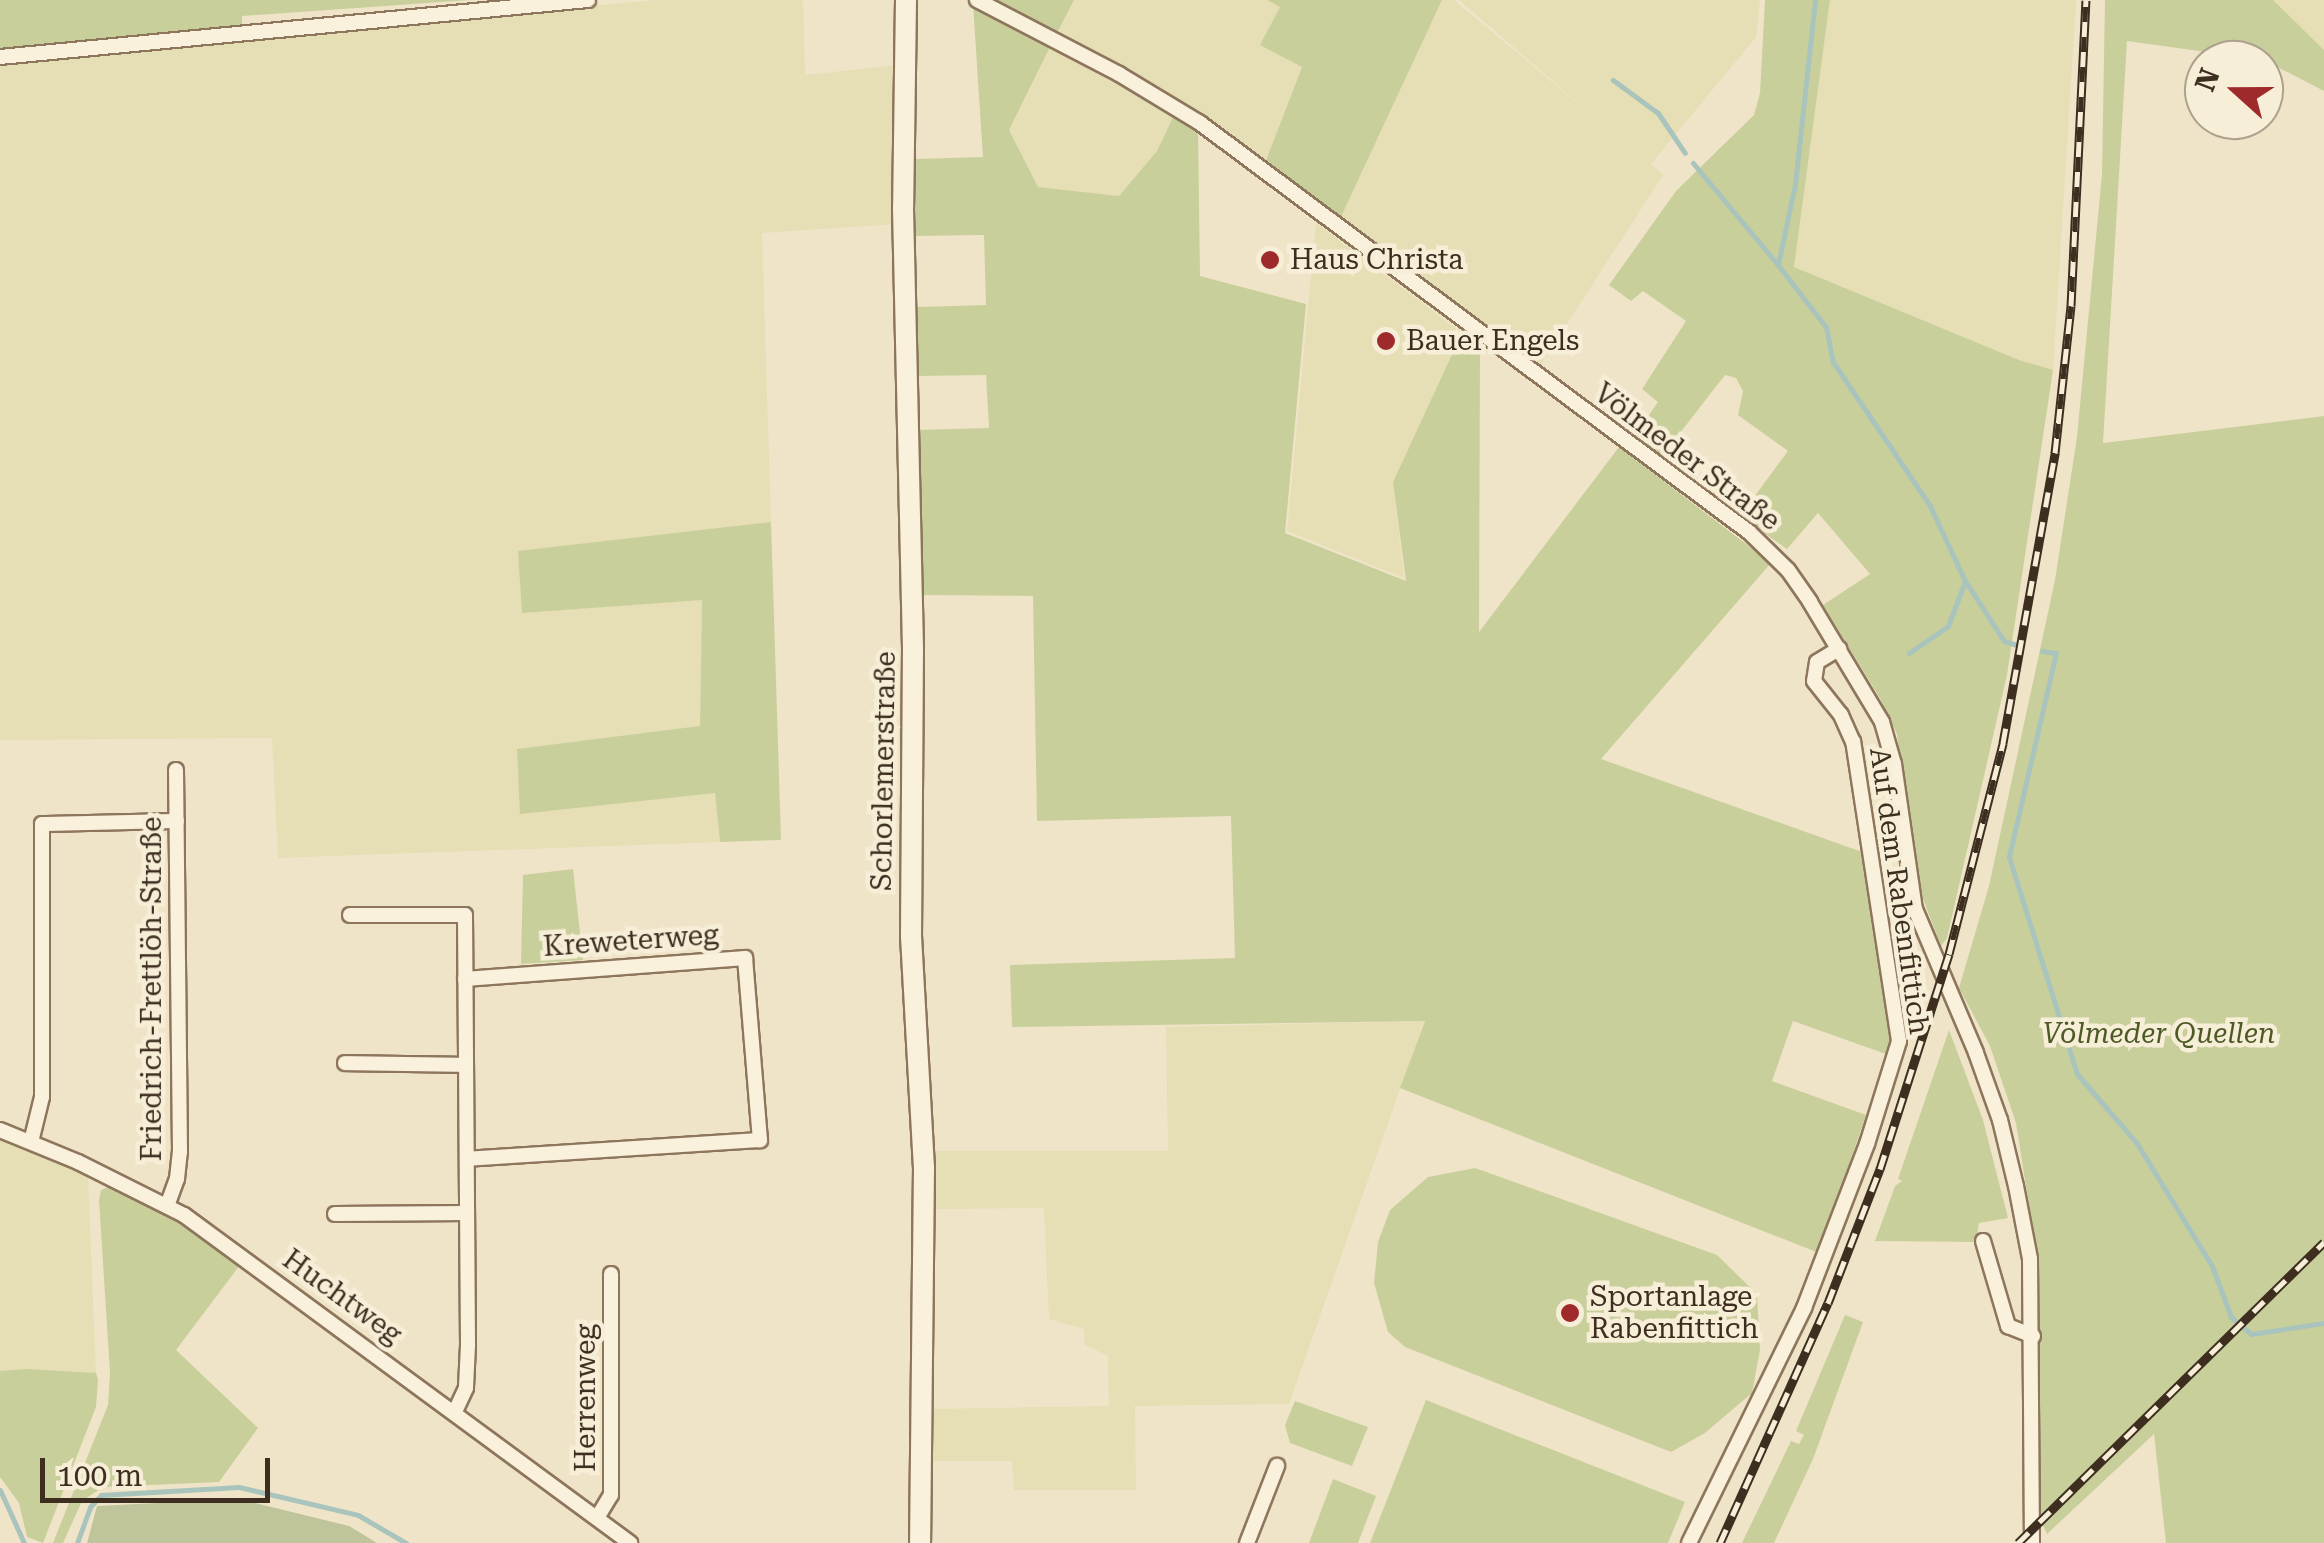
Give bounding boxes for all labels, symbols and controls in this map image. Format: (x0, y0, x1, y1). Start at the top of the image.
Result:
north arrow (2184, 40, 2284, 140)
text: N (2188, 64, 2227, 96)
place label: Haus Christa (1290, 243, 1463, 277)
marker: Haus Christa (1259, 249, 1281, 271)
place label: Bauer Engels (1406, 324, 1579, 358)
marker: Bauer Engels (1375, 330, 1397, 352)
street label: Völmeder Straße (1588, 376, 1786, 538)
street label: Schorlemerstraße (865, 651, 903, 891)
street label: Auf dem Rabenfittich (1862, 745, 1936, 1037)
street label: Friedrich-Frettlöh-Straße (135, 817, 169, 1161)
street label: Kreweterweg (542, 918, 720, 964)
park label: Völmeder Quellen (2043, 1017, 2275, 1051)
street label: Huchtweg (276, 1243, 408, 1351)
place label: Sportanlage Rabenfittich (1590, 1280, 1759, 1346)
marker: Sportanlage Rabenfittich (1559, 1302, 1581, 1324)
street label: Herrenweg (569, 1324, 603, 1472)
scale bar (45, 1438, 275, 1500)
text: 100 m (57, 1458, 142, 1493)

